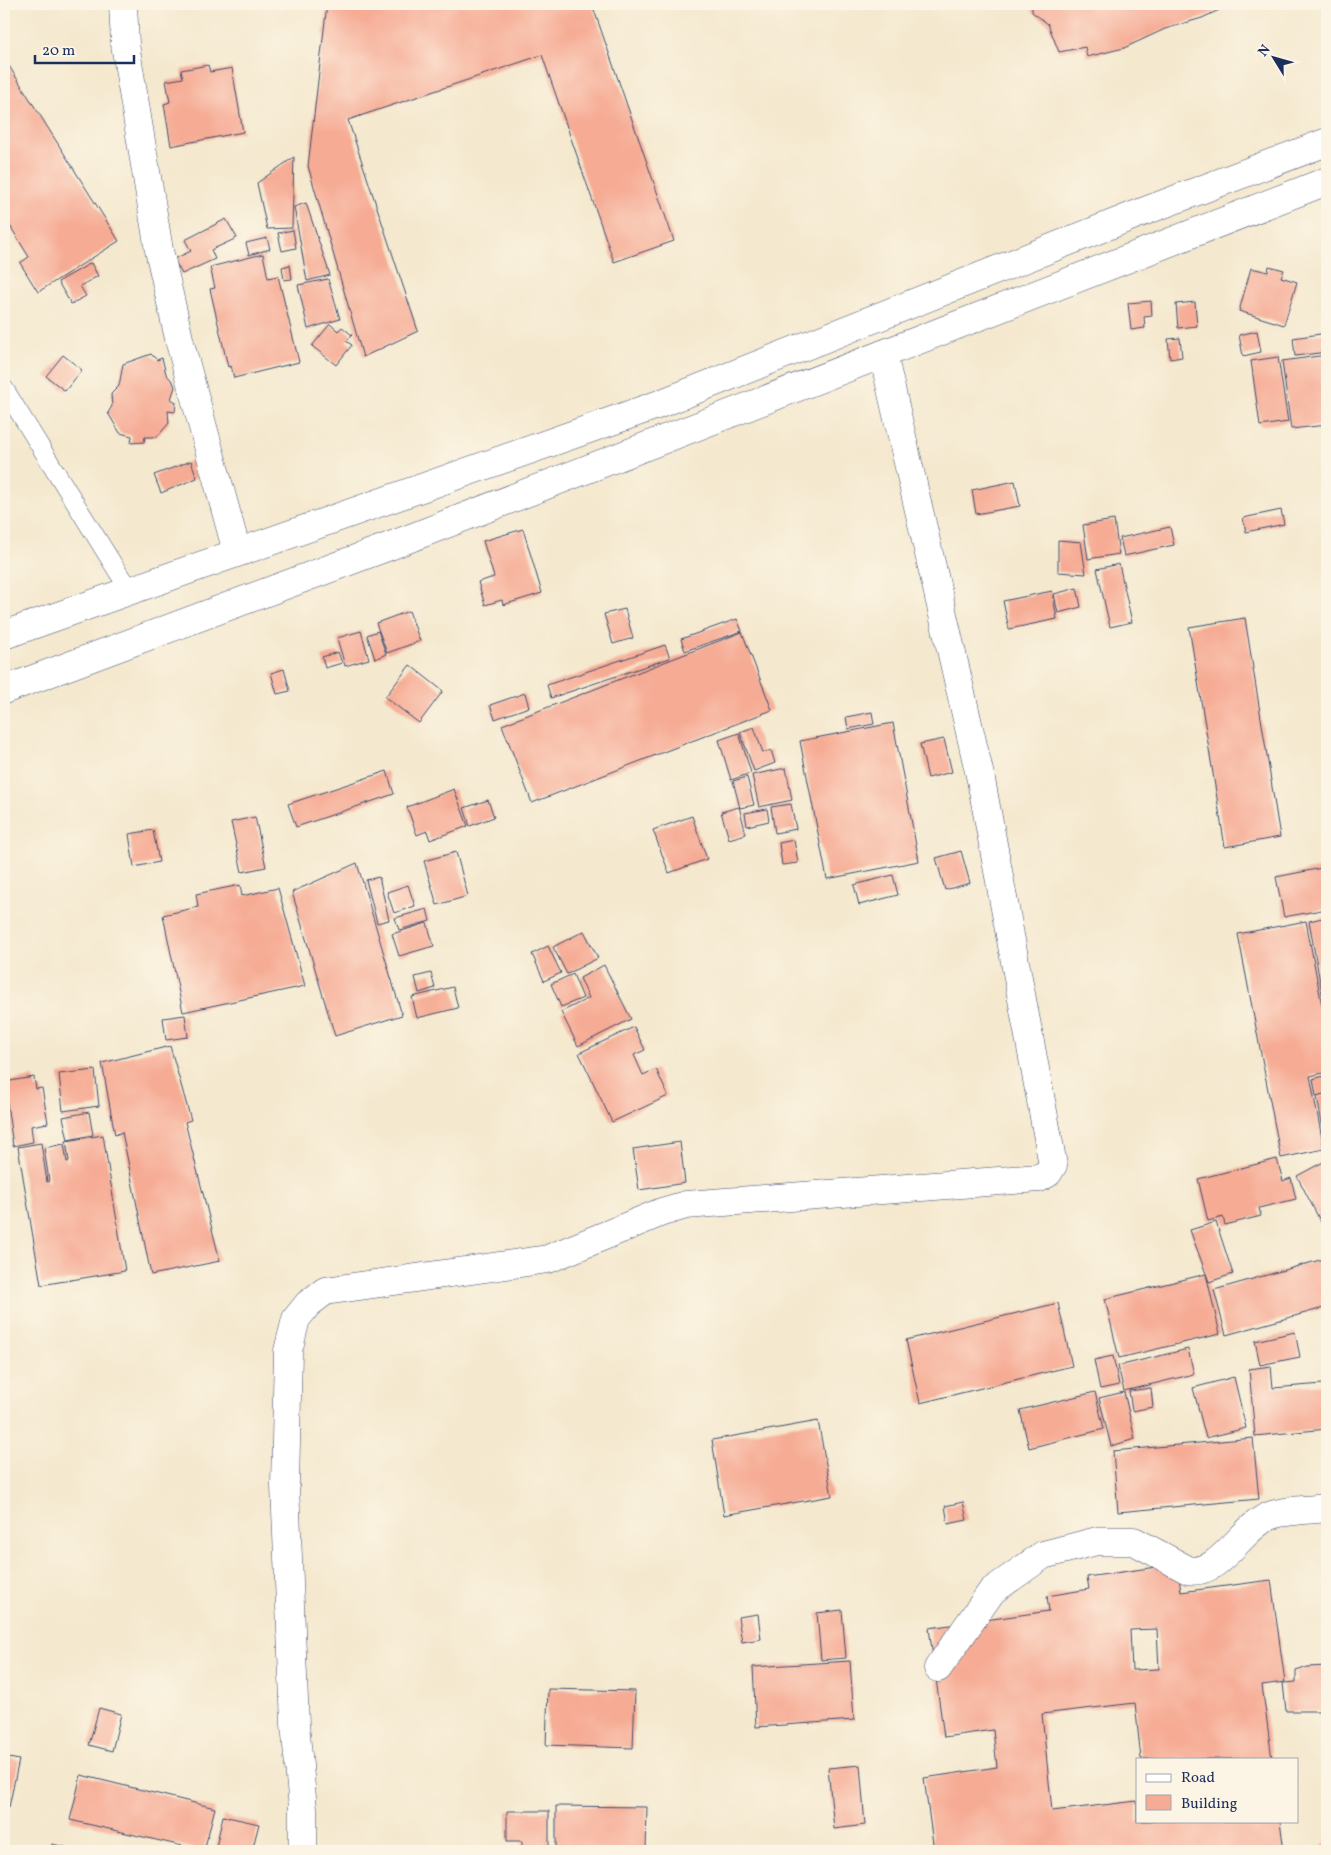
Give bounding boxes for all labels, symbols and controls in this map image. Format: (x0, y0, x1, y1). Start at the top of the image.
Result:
scale bar (35, 32, 134, 64)
north arrow (1248, 32, 1298, 82)
text: 20 m (42, 41, 75, 62)
text: N (1254, 41, 1275, 61)
legend (1136, 1758, 1298, 1822)
text: Road (1181, 1768, 1215, 1789)
text: Building (1181, 1794, 1238, 1815)

